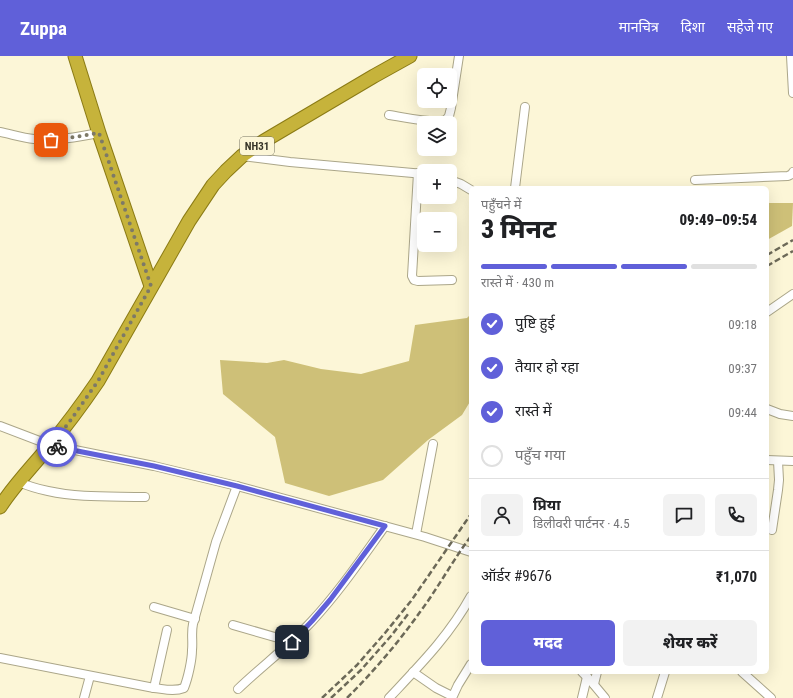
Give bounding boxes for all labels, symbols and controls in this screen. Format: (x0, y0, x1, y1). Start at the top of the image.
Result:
text: Zuppa (20, 17, 67, 40)
text: मानचित्र (619, 19, 659, 35)
text: दिशा (681, 19, 705, 35)
text: सहेजे गए (727, 19, 773, 35)
map controls (417, 68, 457, 252)
button: locate (417, 68, 457, 108)
button: layers (417, 116, 457, 156)
pin (34, 123, 68, 157)
icon: bag (40, 129, 62, 151)
road number: NH31 (240, 137, 274, 155)
button: + (417, 164, 457, 204)
text: पहुँचने में (481, 197, 522, 212)
text: 09:49–09:54 (679, 211, 757, 229)
button: − (417, 212, 457, 252)
text: 3 मिनट (481, 214, 556, 244)
text: रास्ते में · 430 m (481, 275, 554, 290)
icon: check (481, 313, 503, 335)
text: पुष्टि हुई (515, 314, 555, 332)
text: 09:18 (728, 317, 757, 332)
icon: check (481, 357, 503, 379)
text: तैयार हो रहा (515, 358, 579, 376)
text: 09:37 (728, 361, 757, 376)
icon: check (481, 401, 503, 423)
text: रास्ते में (515, 402, 552, 420)
text: 09:44 (728, 405, 757, 420)
courier (37, 427, 77, 467)
icon: bike (46, 436, 68, 458)
text: पहुँच गया (515, 446, 565, 464)
button: person (481, 494, 523, 536)
button: chat (663, 494, 705, 536)
button: phone (715, 494, 757, 536)
text: प्रिया (533, 496, 561, 514)
text: डिलीवरी पार्टनर · 4.5 (533, 516, 630, 531)
text: ऑर्डर #9676 (481, 567, 552, 585)
text: ₹1,070 (716, 568, 757, 586)
button: मदद (481, 620, 615, 666)
button: शेयर करें (623, 620, 757, 666)
pin (275, 625, 309, 659)
icon: home (281, 631, 303, 653)

